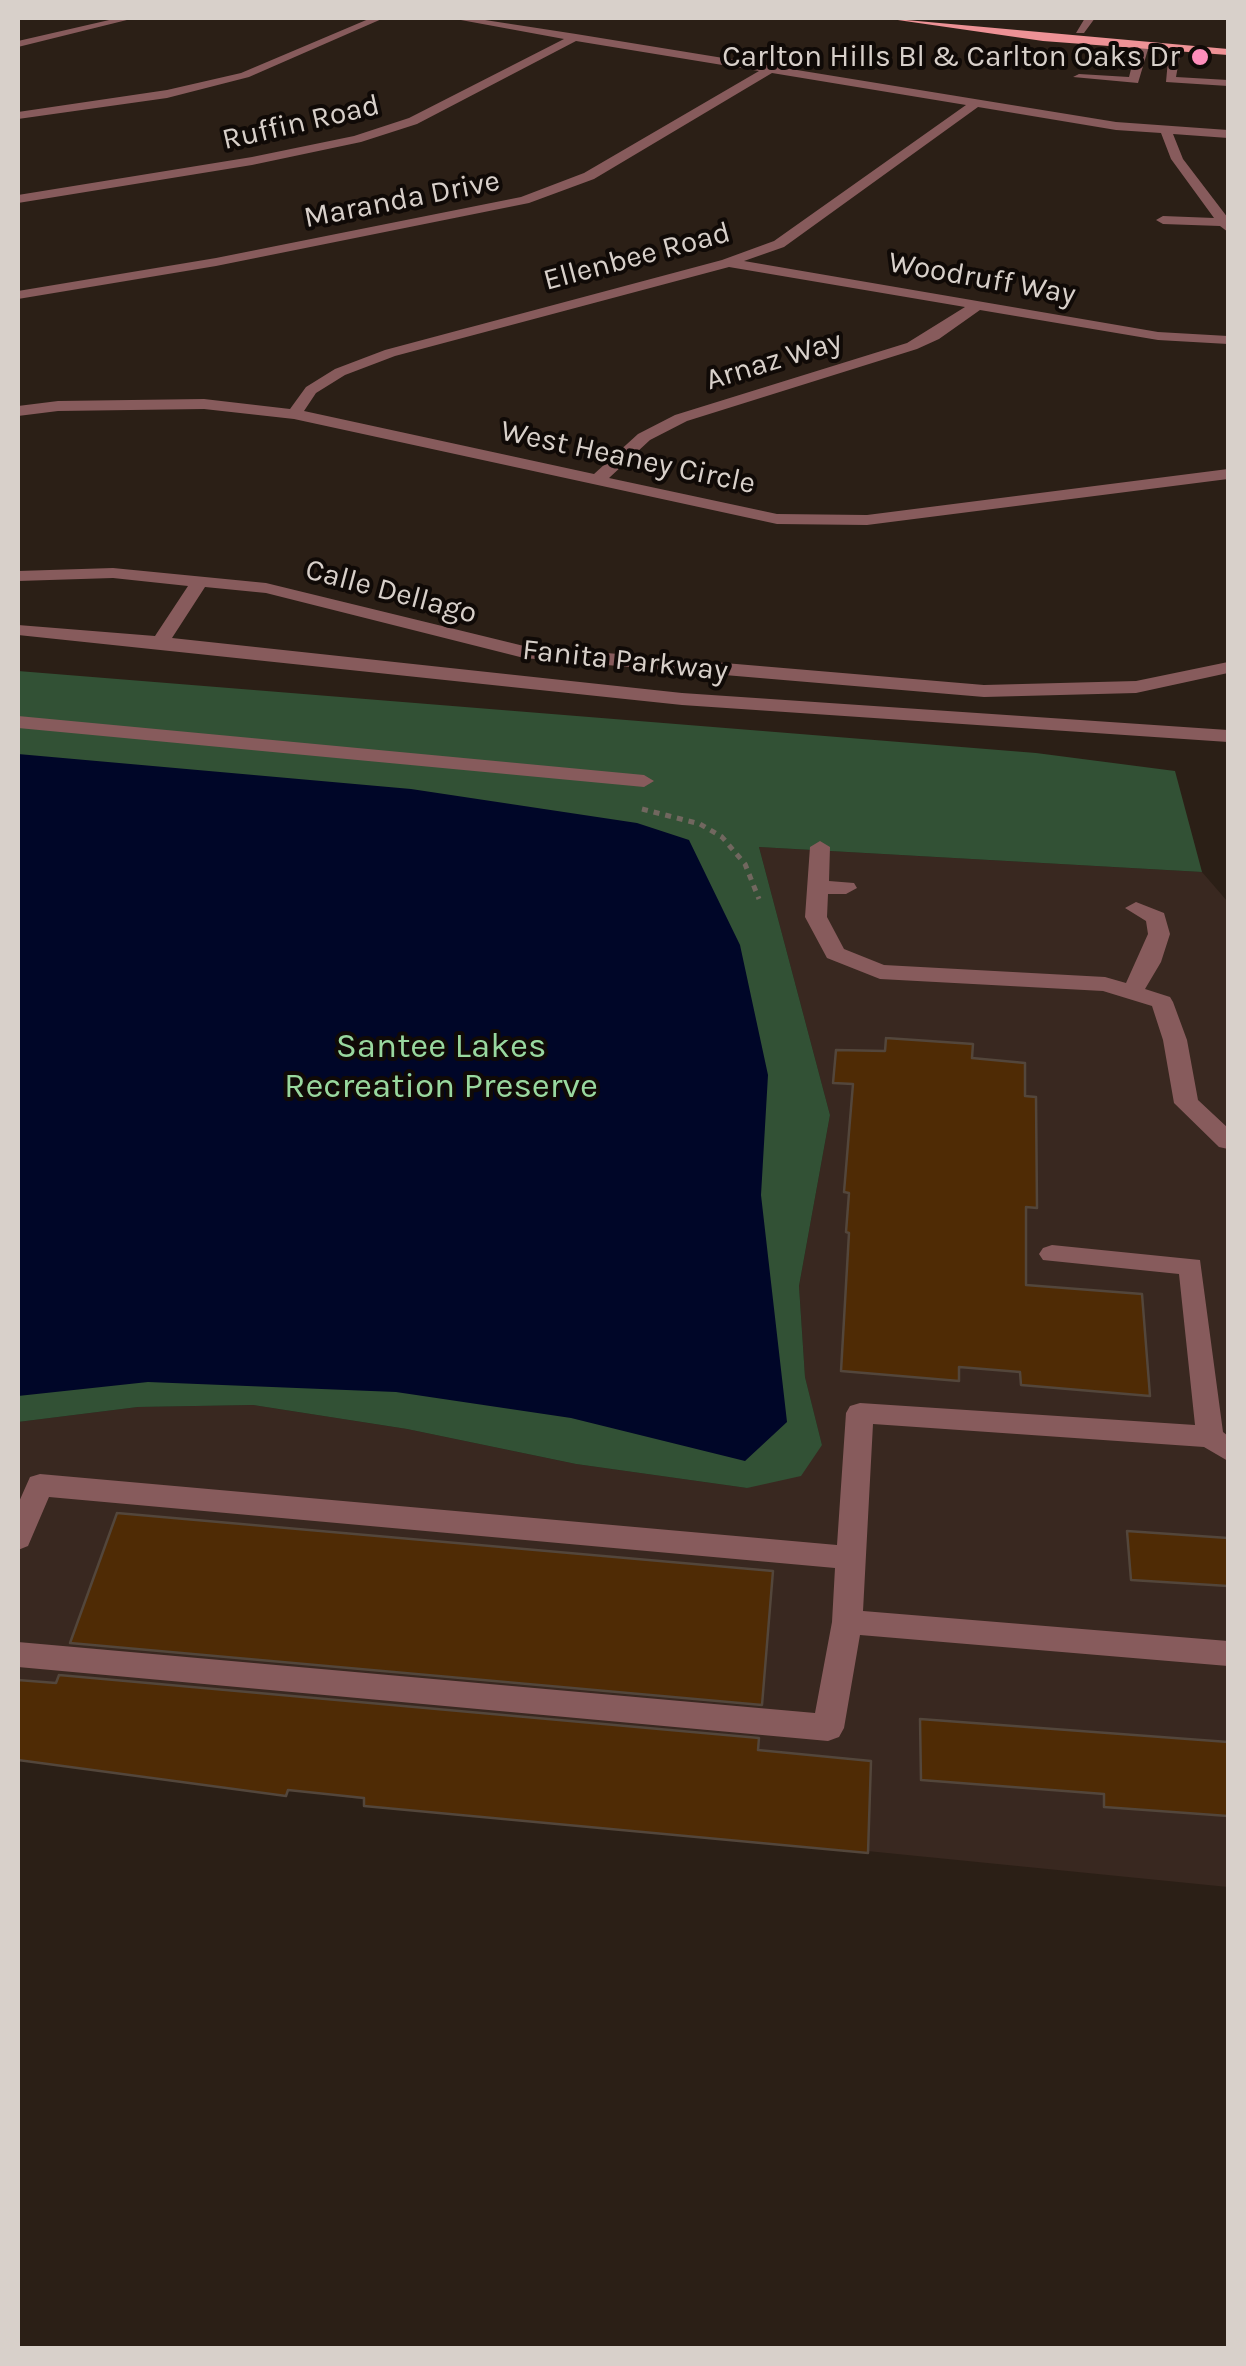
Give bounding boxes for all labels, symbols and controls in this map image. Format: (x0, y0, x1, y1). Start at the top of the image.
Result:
place label: Carlton Hills Bl & Carlton Oaks Dr (722, 39, 1180, 75)
marker: Carlton Hills Bl & Carlton Oaks Dr (1189, 46, 1211, 68)
street label: Ruffin Road (219, 87, 383, 159)
street label: Maranda Drive (301, 163, 503, 237)
street label: Ellenbee Road (540, 215, 734, 299)
street label: Woodruff Way (886, 245, 1078, 313)
street label: Arnaz Way (702, 323, 846, 399)
street label: West Heaney Circle (497, 413, 759, 503)
street label: Calle Dellago (301, 552, 481, 632)
street label: Fanita Parkway (520, 632, 730, 690)
park label: Santee Lakes Recreation Preserve (284, 1026, 598, 1108)

